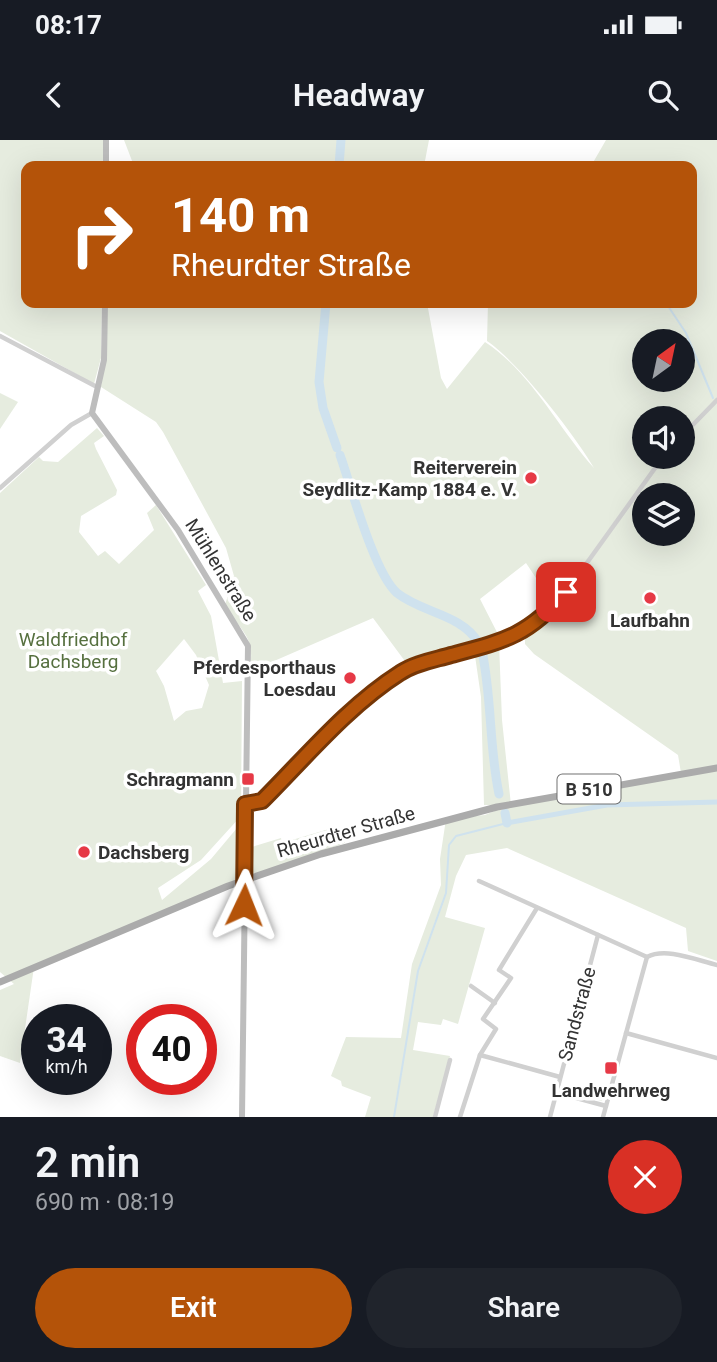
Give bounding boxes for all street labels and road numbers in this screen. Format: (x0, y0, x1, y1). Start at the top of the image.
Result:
street label: Mühlenstraße (180, 515, 262, 625)
road number: B 510 (558, 774, 620, 804)
street label: Rheurdter Straße (274, 801, 418, 863)
street label: Sandstraße (553, 964, 601, 1064)

